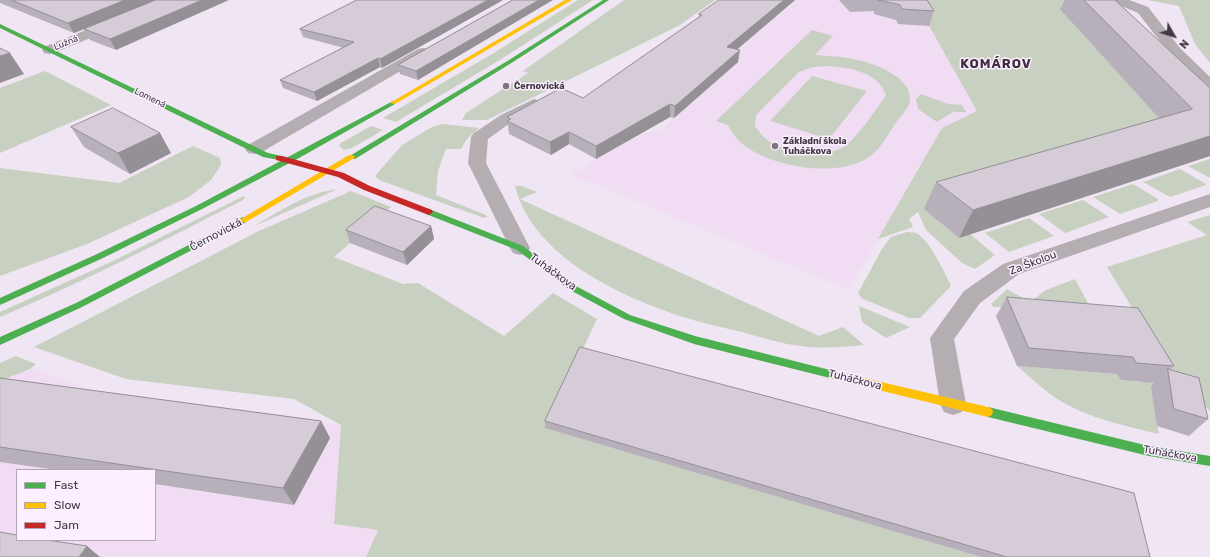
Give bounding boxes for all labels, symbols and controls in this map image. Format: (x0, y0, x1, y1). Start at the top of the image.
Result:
north arrow (1154, 16, 1194, 56)
street label: Lužná (52, 33, 80, 53)
text: N (1176, 37, 1191, 51)
district label: KOMÁROV (960, 56, 1032, 72)
marker: Černovická (501, 81, 511, 91)
place label: Černovická (514, 81, 565, 91)
street label: Lomená (133, 86, 167, 110)
place label: Základní škola Tuháčkova (783, 136, 847, 157)
marker: Základní škola Tuháčkova (770, 141, 780, 151)
street label: Černovická (188, 216, 244, 254)
street label: Za Školou (1008, 248, 1058, 278)
street label: Tuháčkova (527, 251, 579, 293)
street label: Tuháčkova (827, 367, 883, 393)
street label: Tuháčkova (1142, 443, 1198, 465)
legend (16, 469, 156, 541)
text: Fast (54, 478, 78, 492)
text: Slow (54, 498, 81, 512)
text: Jam (54, 518, 79, 532)

